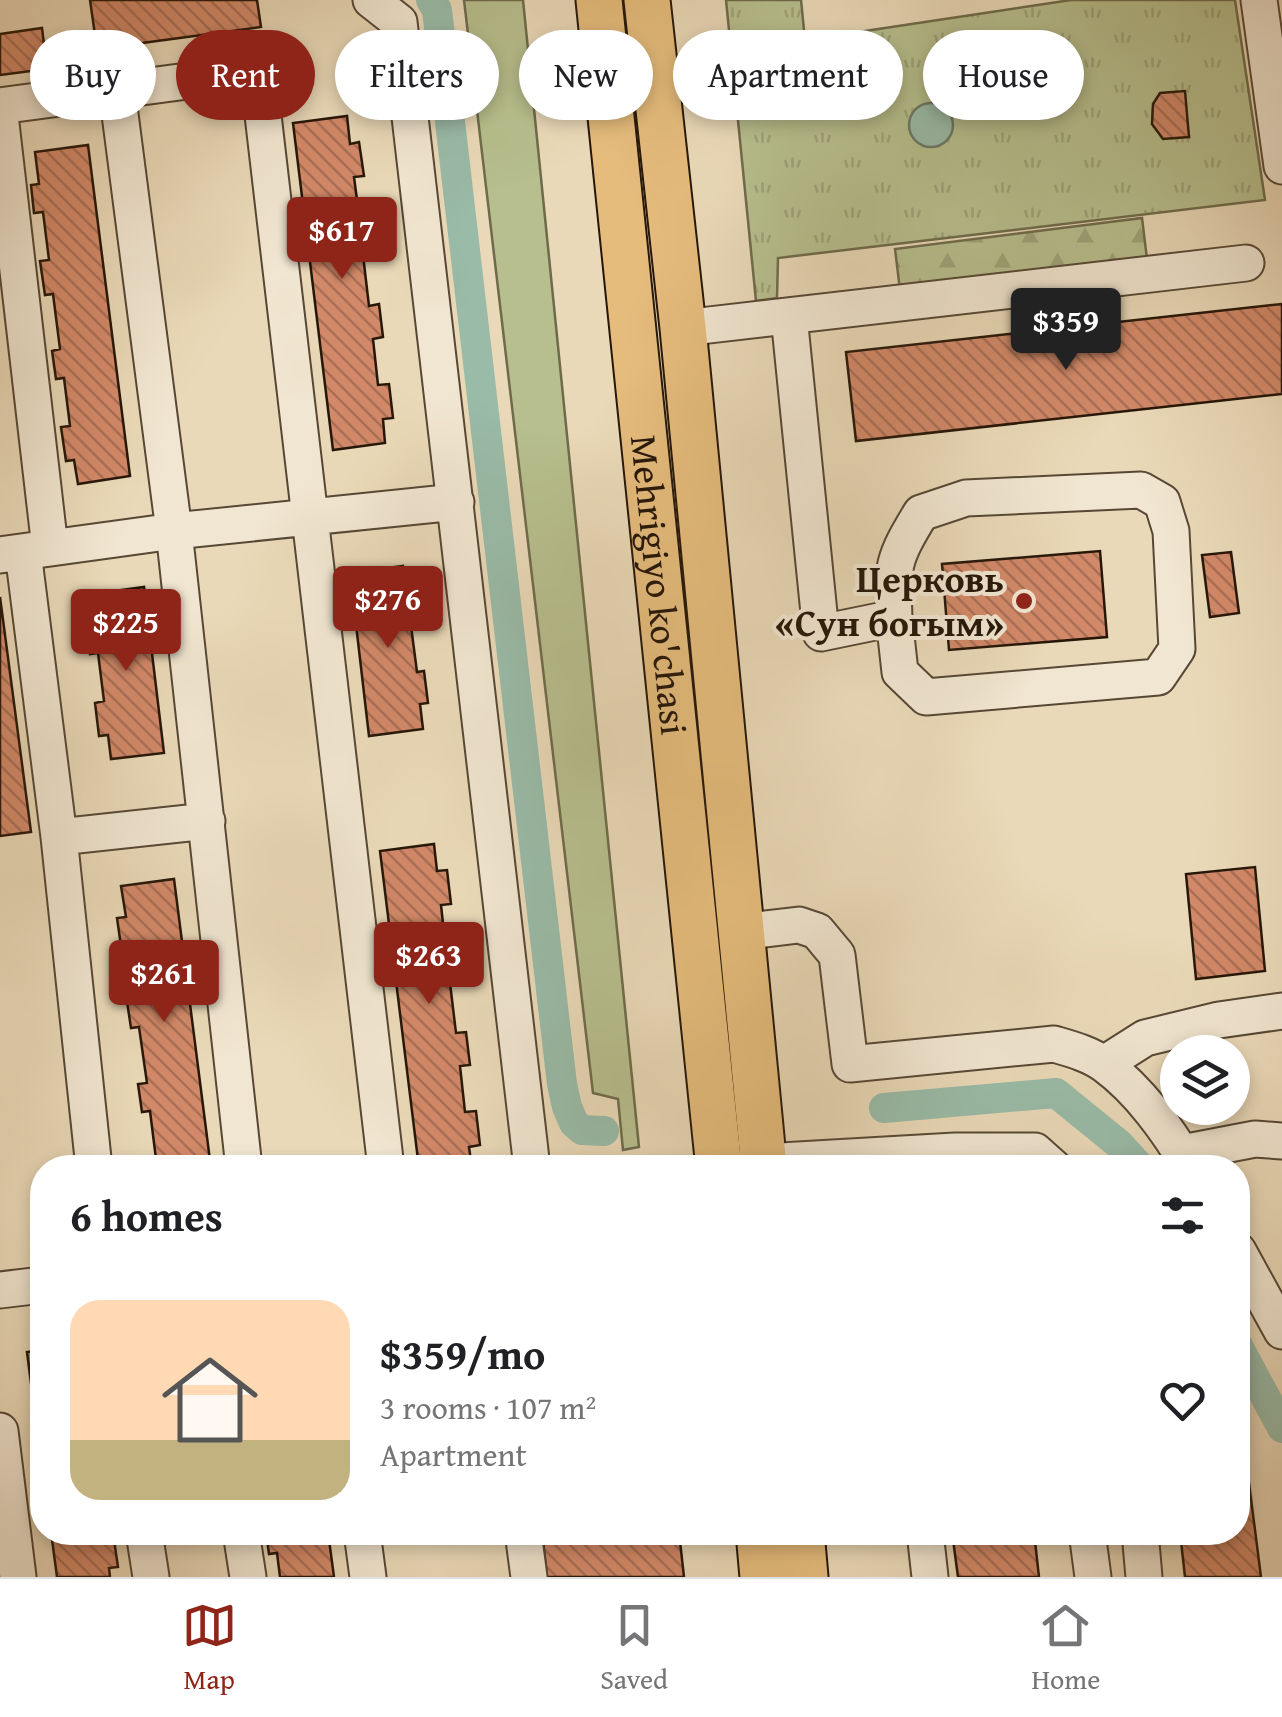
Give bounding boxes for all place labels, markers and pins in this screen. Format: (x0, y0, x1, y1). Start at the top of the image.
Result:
pin: $617 (283, 197, 401, 282)
pin: $359 (1007, 288, 1125, 373)
place label: Церковь «Сун богым» (775, 550, 1004, 650)
pin: $276 (329, 566, 447, 651)
pin: $225 (67, 589, 185, 674)
marker: Церковь «Сун богым» (1013, 590, 1035, 612)
pin: $263 (370, 922, 488, 1007)
pin: $261 (105, 940, 223, 1025)

